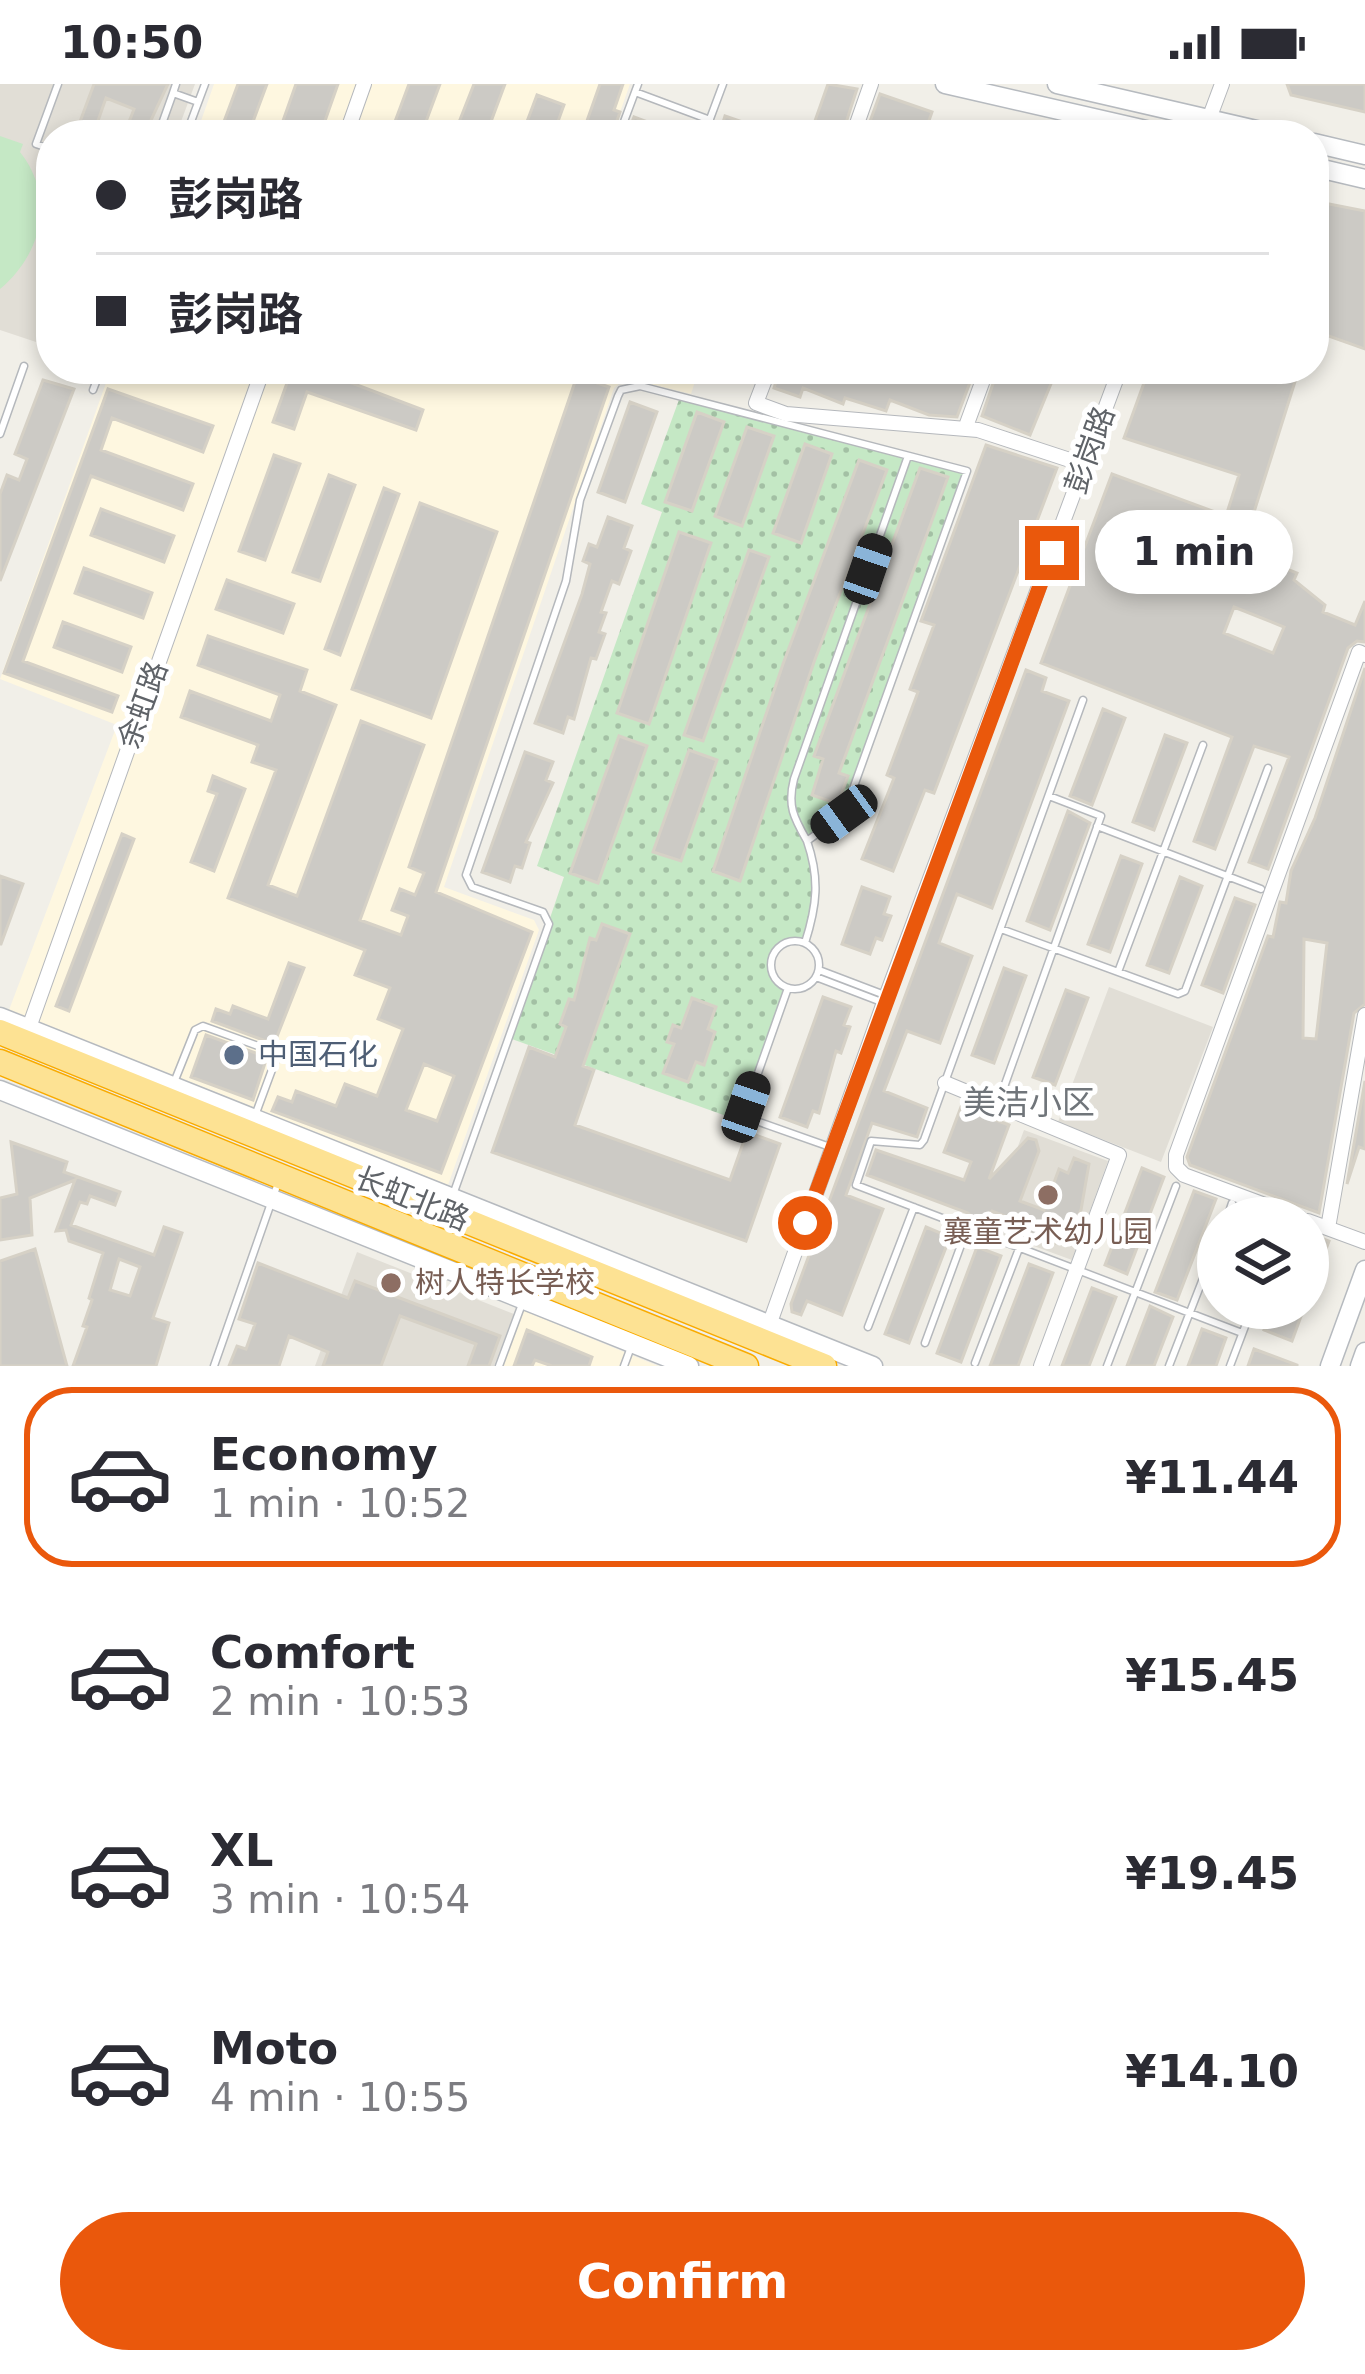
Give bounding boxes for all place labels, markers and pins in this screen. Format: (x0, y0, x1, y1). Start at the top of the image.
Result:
place label: 中国石化 (258, 1037, 378, 1072)
marker: 中国石化 (221, 1042, 247, 1068)
marker: 襄童艺术幼儿园 (1035, 1182, 1061, 1208)
place label: 襄童艺术幼儿园 (943, 1214, 1153, 1249)
place label: 树人特长学校 (415, 1265, 595, 1300)
marker: 树人特长学校 (378, 1270, 404, 1296)

